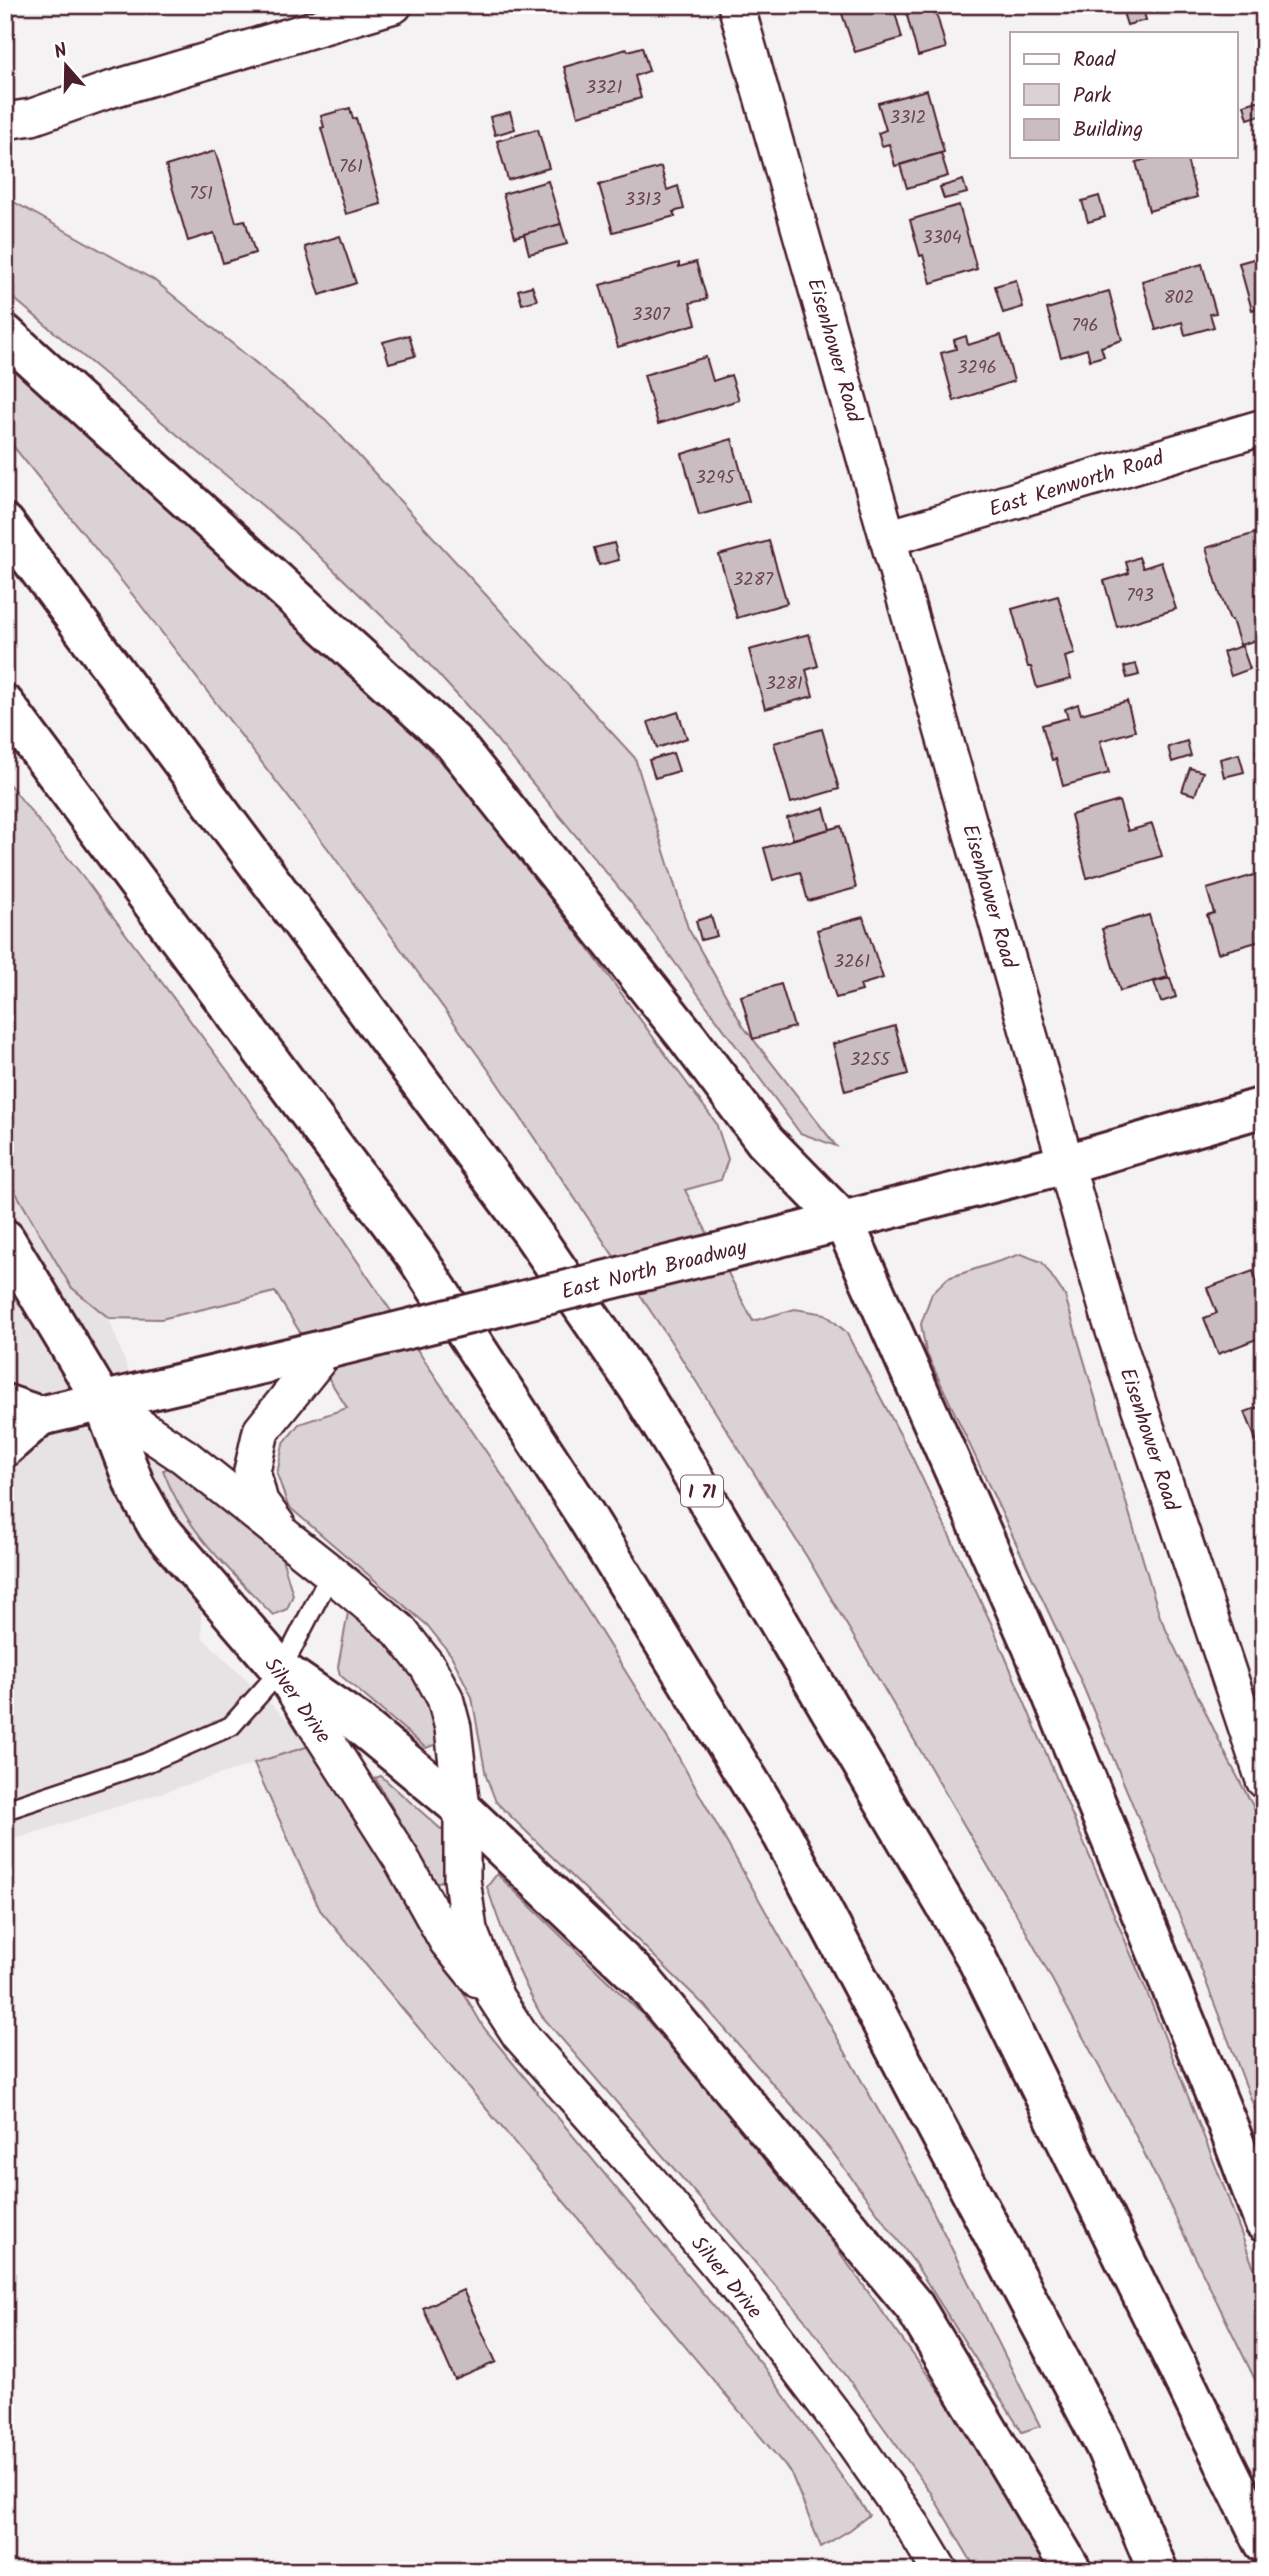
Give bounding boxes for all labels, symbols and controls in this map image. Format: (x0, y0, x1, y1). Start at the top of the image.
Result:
north arrow (32, 32, 102, 102)
legend (1010, 32, 1238, 158)
text: N (50, 36, 72, 68)
text: Road (1073, 44, 1116, 77)
house number: 3321 (586, 74, 622, 103)
text: Park (1073, 80, 1111, 113)
house number: 3312 (890, 104, 926, 133)
text: Building (1073, 114, 1143, 147)
house number: 761 (339, 153, 363, 182)
house number: 751 (189, 180, 213, 209)
house number: 3313 (625, 186, 661, 215)
house number: 3304 (922, 224, 962, 253)
street label: Eisenhower Road (797, 274, 870, 427)
house number: 802 (1164, 284, 1194, 313)
house number: 3307 (632, 301, 671, 330)
house number: 796 (1071, 312, 1099, 341)
house number: 3296 (957, 354, 997, 383)
street label: East Kenworth Road (985, 442, 1168, 527)
house number: 3295 (695, 464, 736, 493)
house number: 3287 (733, 566, 774, 595)
house number: 793 (1126, 582, 1154, 611)
house number: 3281 (765, 670, 803, 699)
street label: Eisenhower Road (952, 820, 1025, 973)
house number: 3261 (834, 948, 870, 977)
house number: 3255 (850, 1046, 891, 1075)
street label: East North Broadway (558, 1231, 751, 1309)
street label: Eisenhower Road (1110, 1364, 1187, 1516)
road number: I 71 (681, 1476, 723, 1506)
street label: Silver Drive (255, 1651, 339, 1751)
street label: Silver Drive (682, 2229, 770, 2327)

